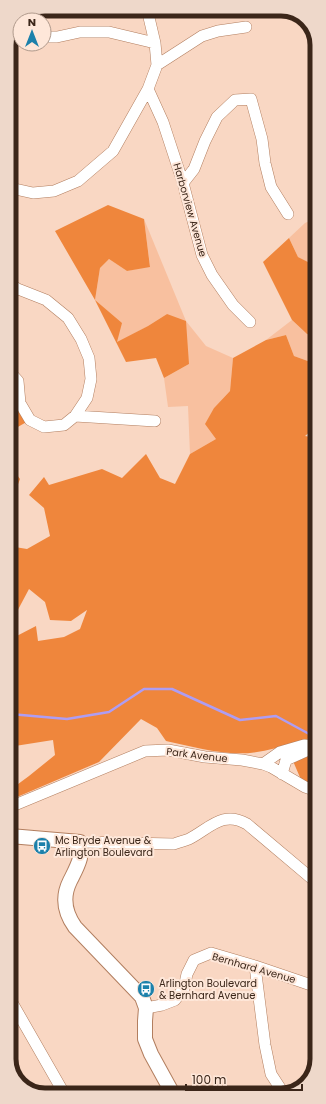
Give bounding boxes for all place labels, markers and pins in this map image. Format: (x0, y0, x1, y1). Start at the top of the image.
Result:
place label: Mc Bryde Avenue & Arlington Boulevard (55, 833, 153, 860)
bus stop icon: Mc Bryde Avenue & Arlington Boulevard (32, 836, 52, 856)
place label: Arlington Boulevard & Bernhard Avenue (159, 976, 257, 1003)
bus stop icon: Arlington Boulevard & Bernhard Avenue (136, 979, 156, 999)

